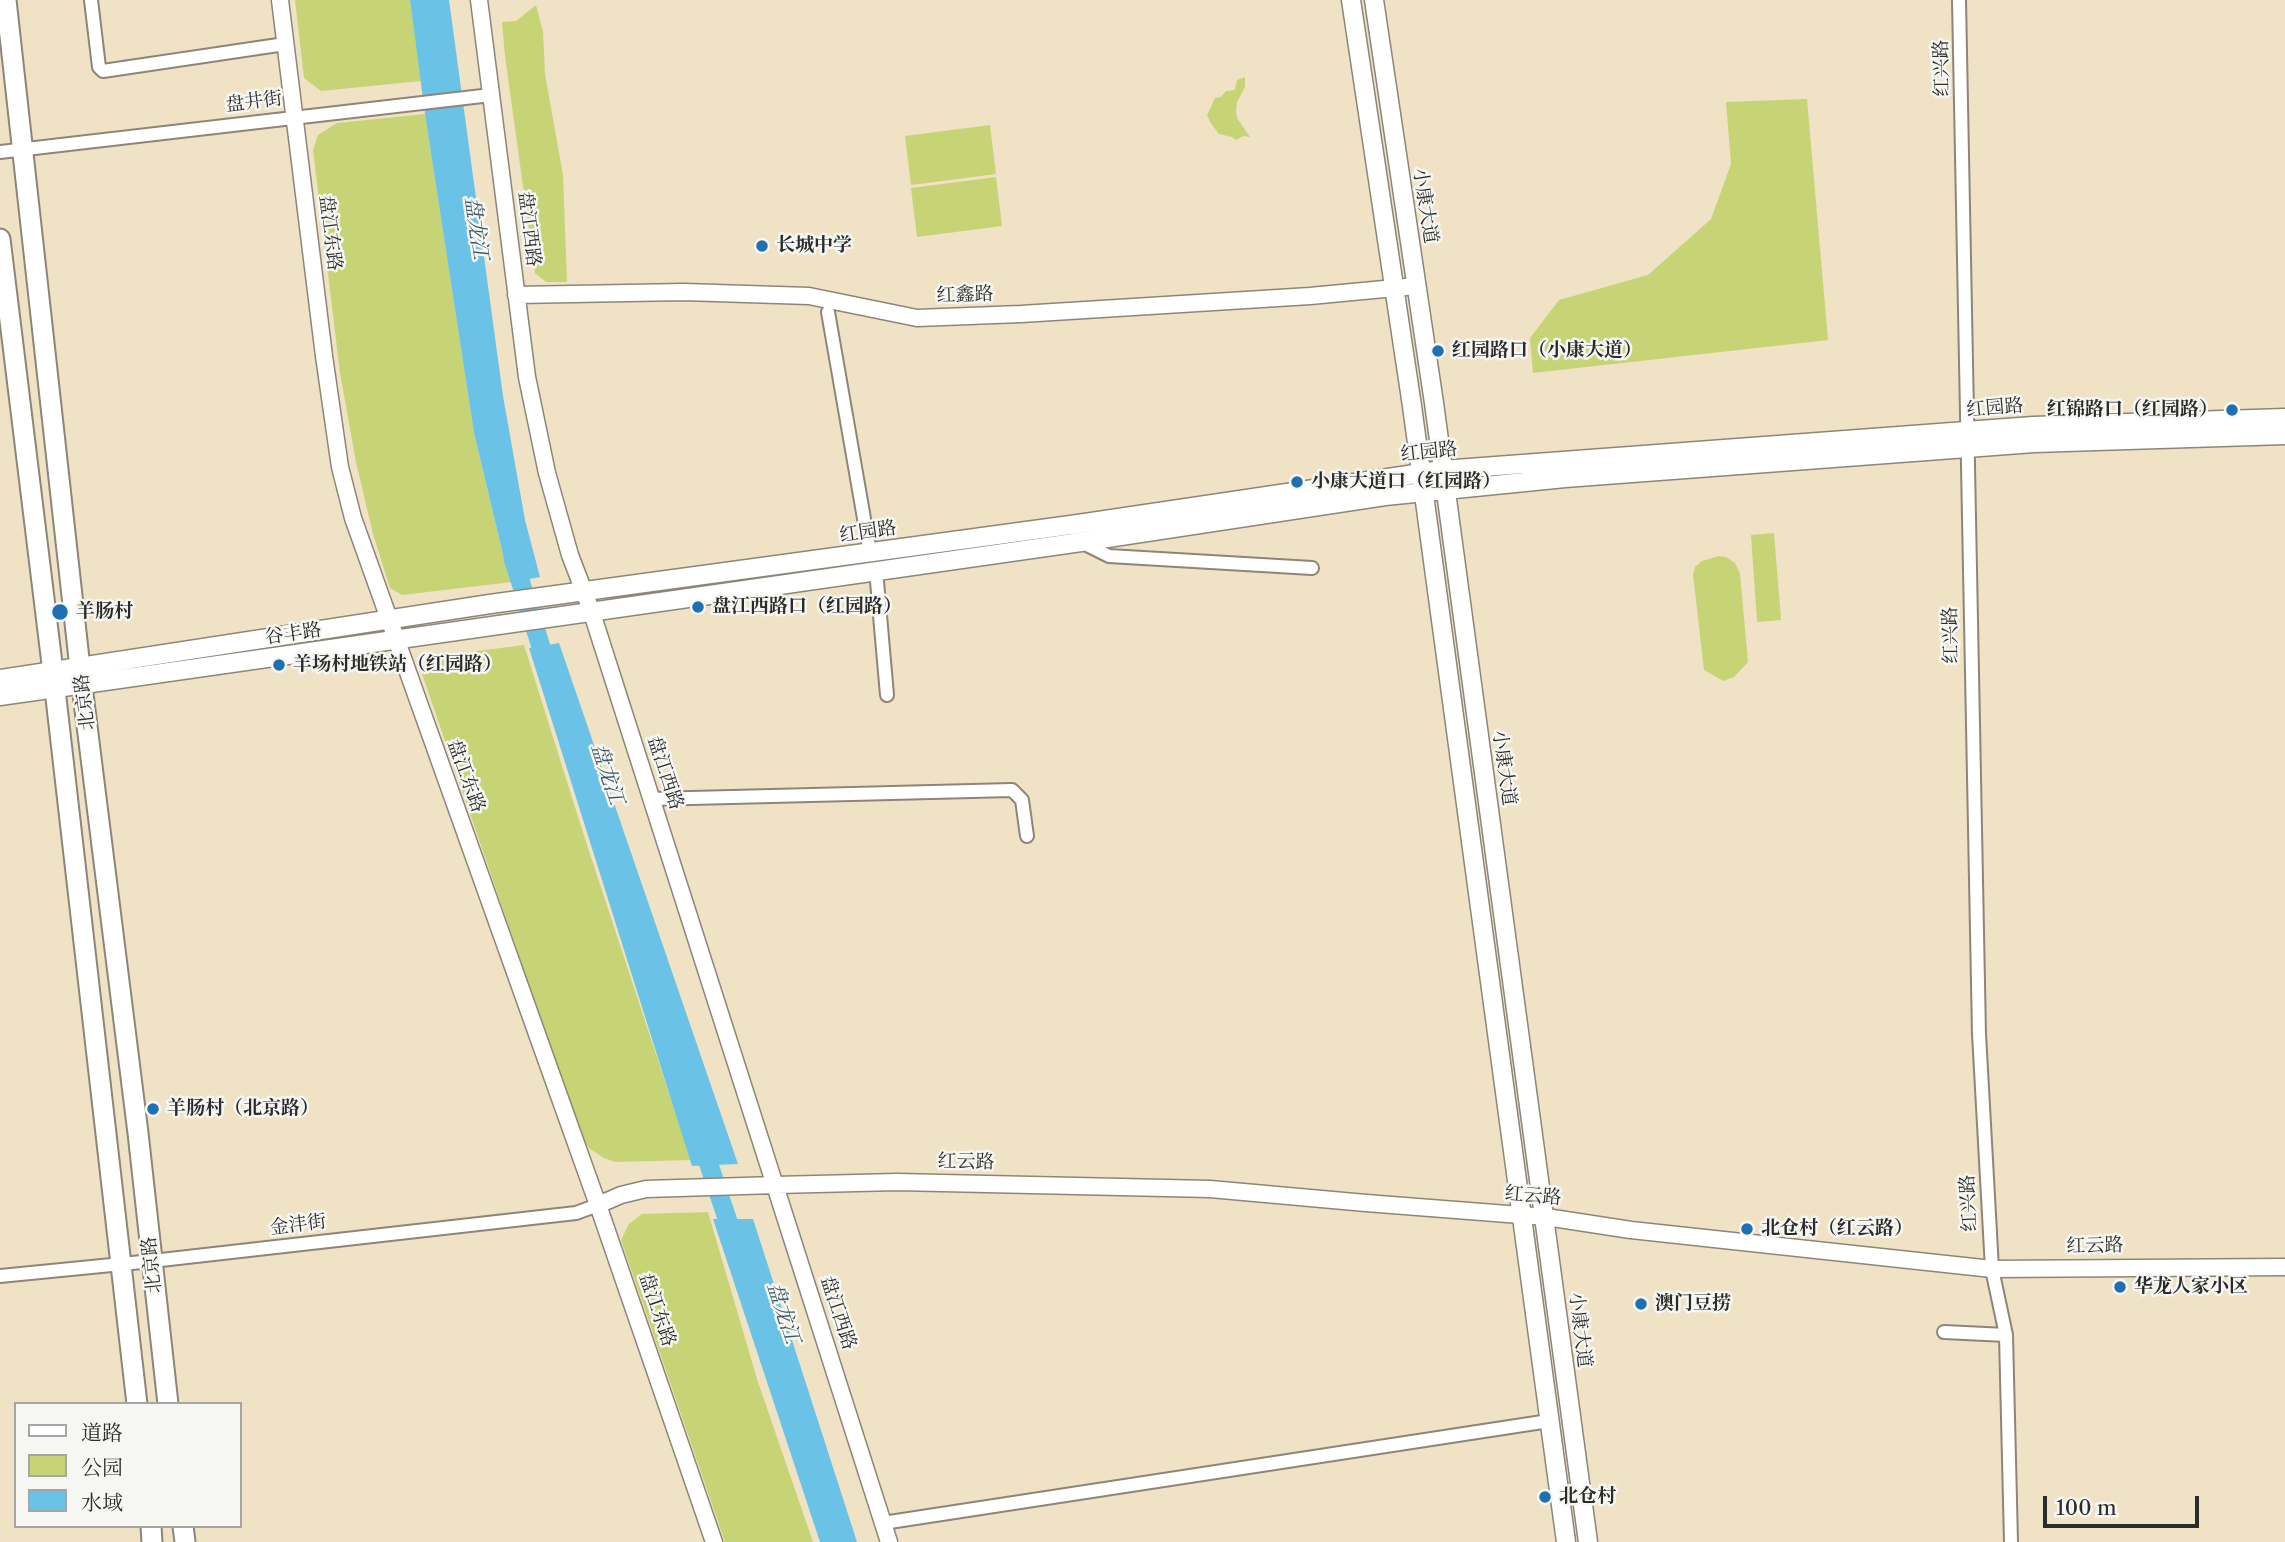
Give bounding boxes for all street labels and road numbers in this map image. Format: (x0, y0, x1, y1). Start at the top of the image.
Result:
street label: 红兴路 (1930, 39, 1954, 97)
street label: 盘井街 (224, 87, 284, 117)
street label: 小康大道 (1408, 167, 1442, 245)
street label: 盘江西路 (513, 190, 545, 268)
street label: 盘江东路 (314, 194, 346, 272)
street label: 红鑫路 (936, 283, 994, 307)
street label: 红园路 (1966, 394, 2024, 422)
street label: 红园路 (1399, 438, 1459, 466)
street label: 红园路 (838, 517, 898, 547)
street label: 红兴路 (1939, 606, 1963, 664)
street label: 谷丰路 (263, 619, 323, 649)
street label: 北京路 (70, 672, 100, 732)
street label: 小康大道 (1487, 729, 1521, 807)
street label: 盘江西路 (642, 733, 688, 813)
street label: 盘江东路 (442, 736, 490, 816)
street label: 红云路 (937, 1150, 995, 1174)
street label: 红兴路 (1956, 1174, 1982, 1232)
street label: 红云路 (1504, 1182, 1562, 1210)
street label: 金沣街 (268, 1210, 328, 1240)
street label: 红云路 (2066, 1234, 2124, 1258)
street label: 北京路 (138, 1235, 166, 1295)
street label: 盘江东路 (634, 1270, 680, 1350)
street label: 盘江西路 (815, 1273, 861, 1353)
street label: 小康大道 (1564, 1291, 1596, 1369)

